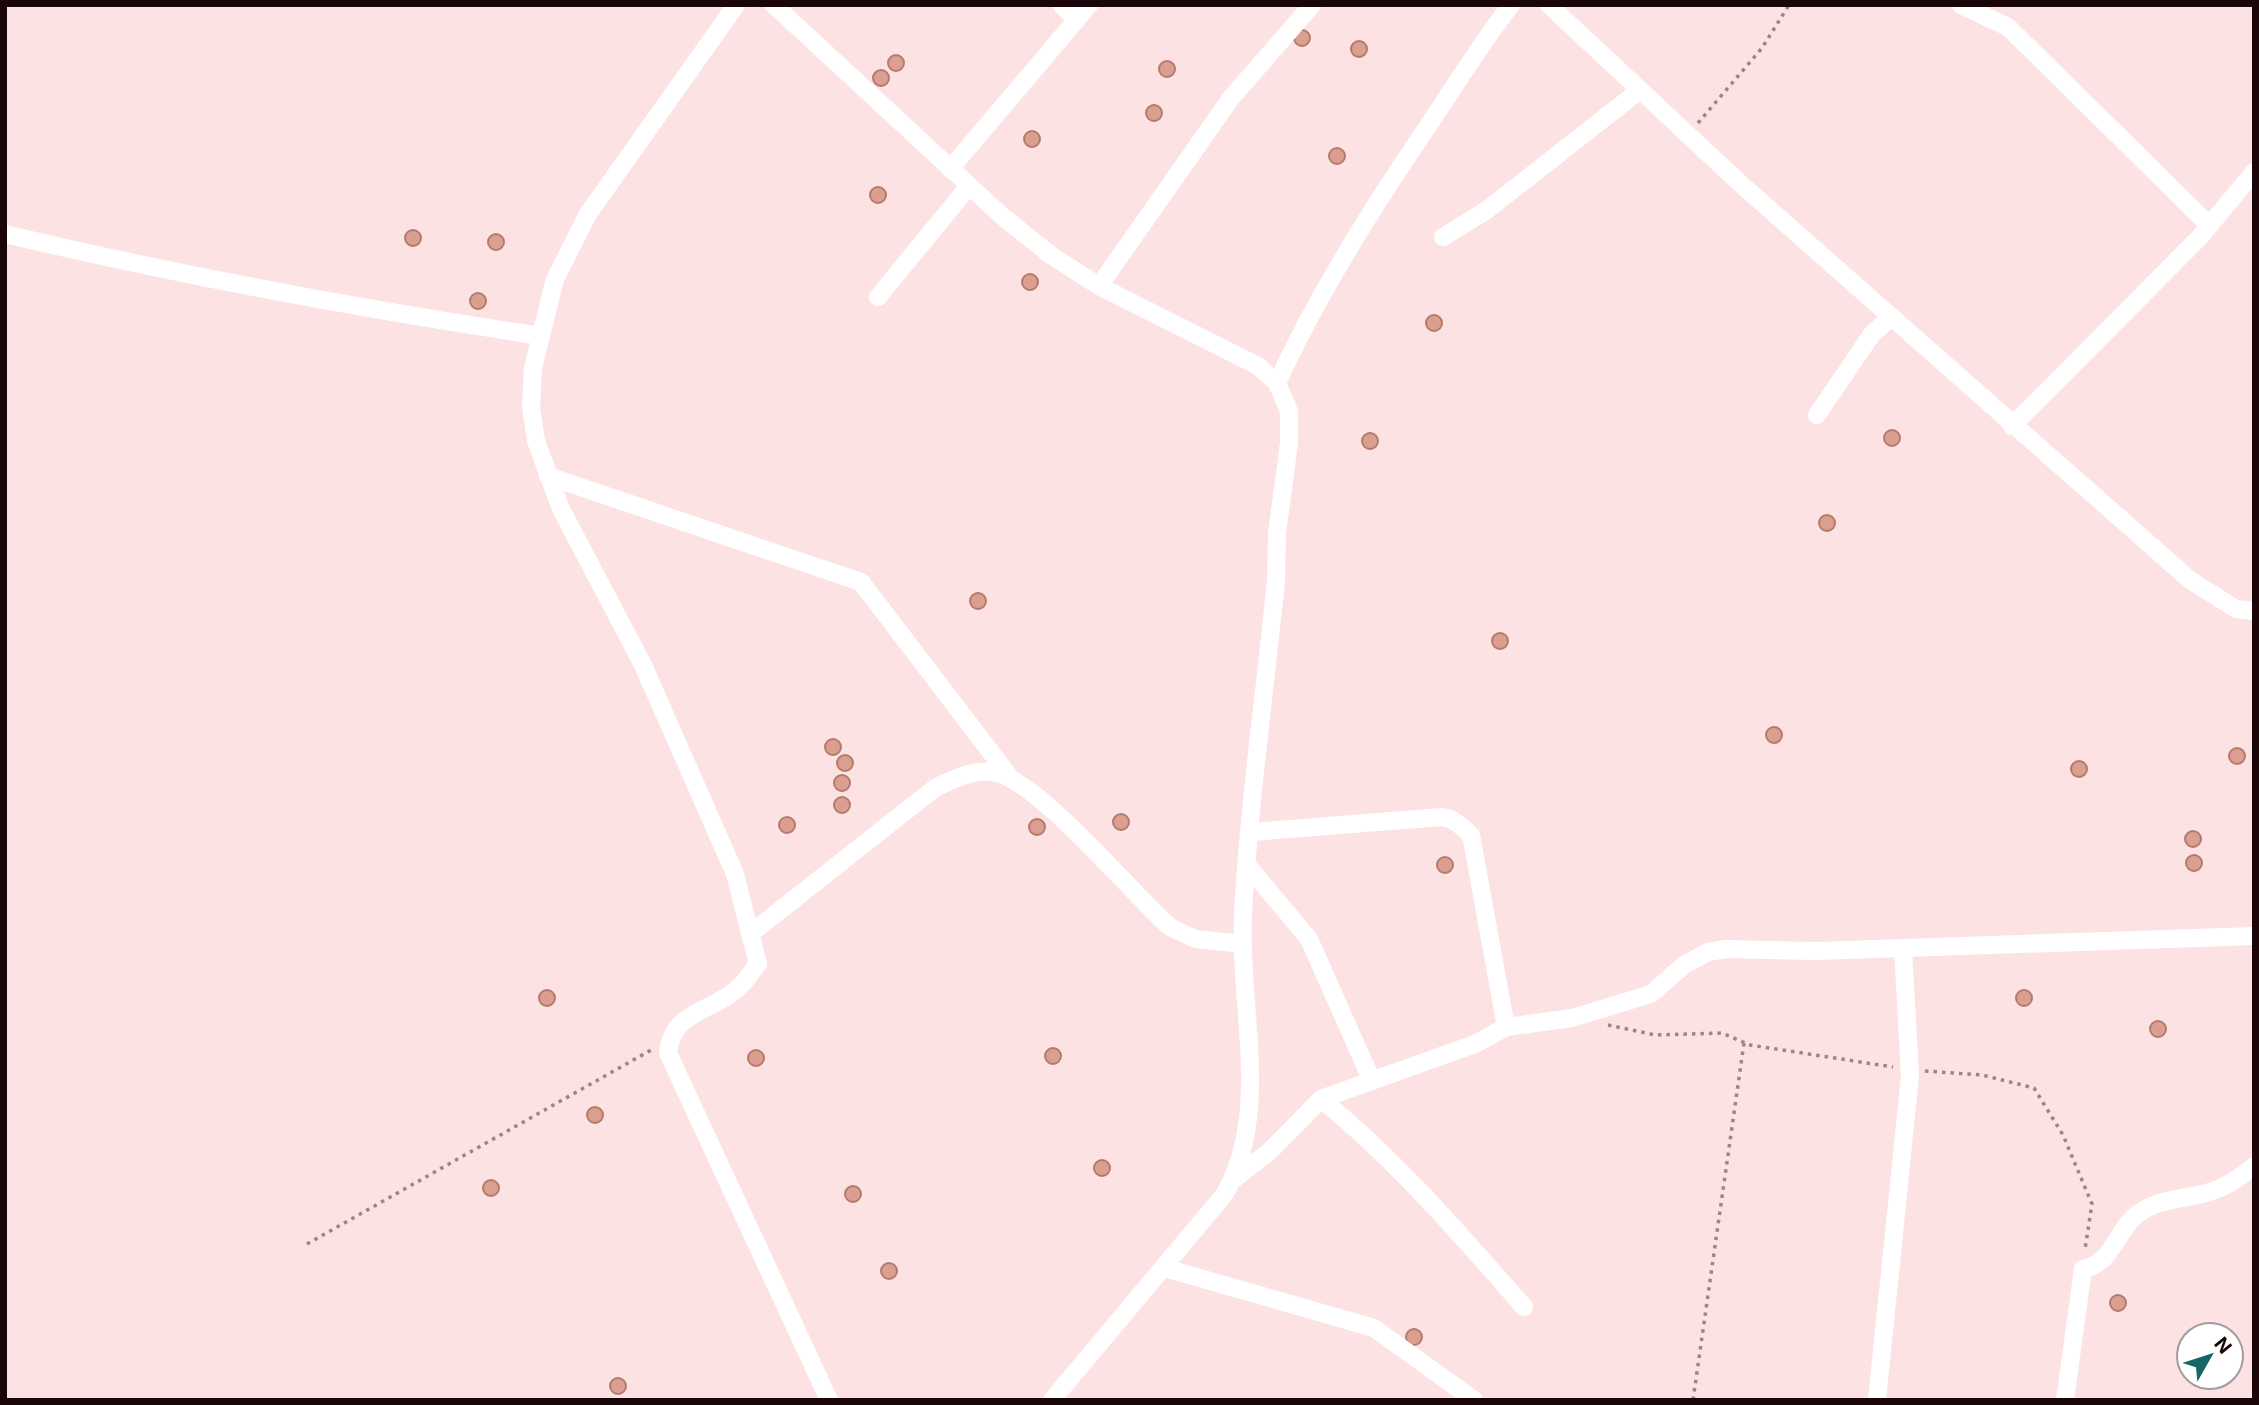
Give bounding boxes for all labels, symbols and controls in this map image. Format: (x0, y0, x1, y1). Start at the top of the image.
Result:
north arrow (2175, 1321, 2245, 1391)
text: N (2209, 1333, 2236, 1358)

